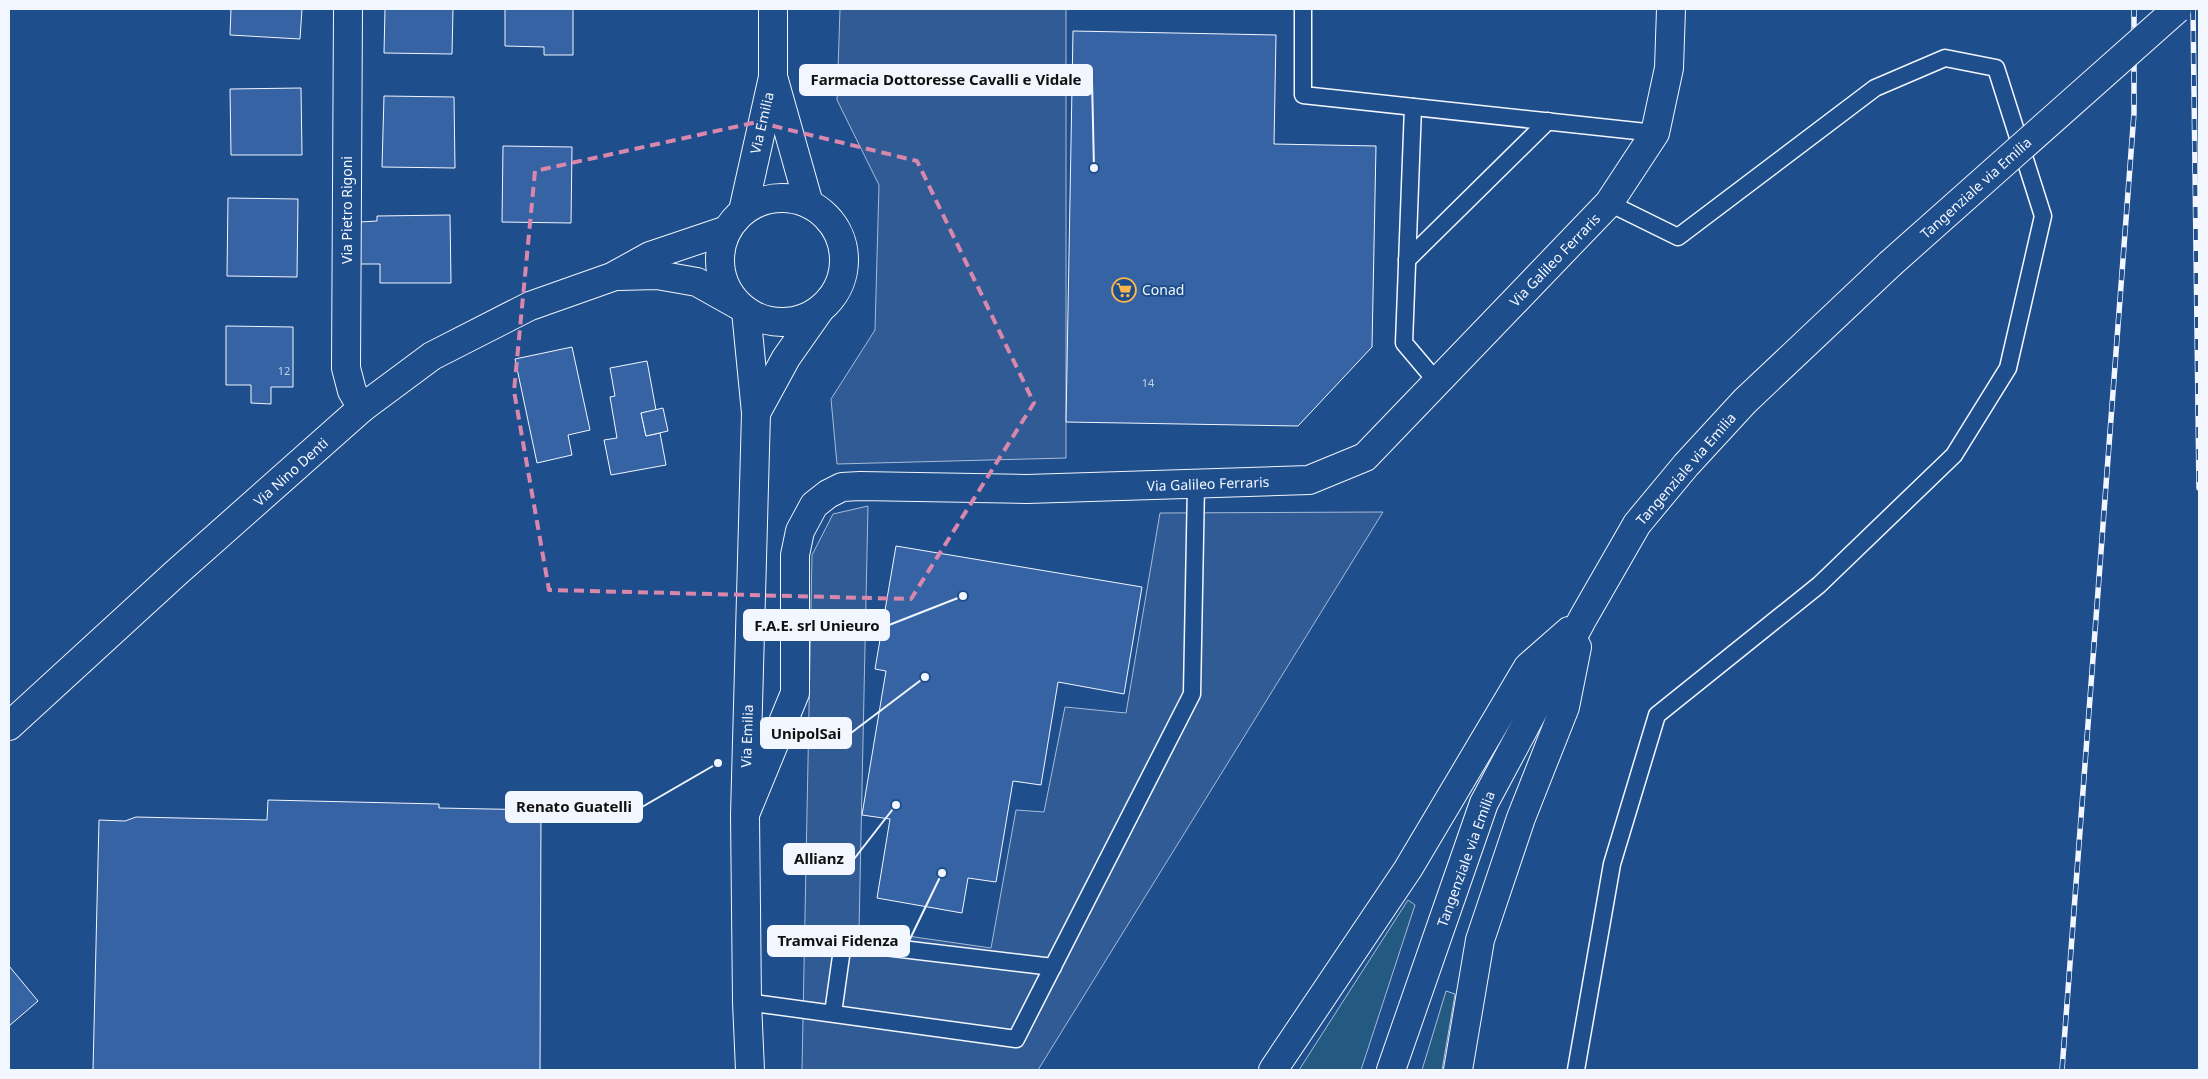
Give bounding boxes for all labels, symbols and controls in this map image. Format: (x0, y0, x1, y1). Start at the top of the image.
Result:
callout: Farmacia Dottoresse Cavalli e Vidale (800, 65, 1092, 95)
text: Farmacia Dottoresse Cavalli e Vidale (810, 69, 1082, 89)
street label: Via Emilia (745, 90, 778, 156)
street label: Tangenziale via Emilia (1916, 133, 2035, 243)
street label: Via Pietro Rigoni (337, 156, 356, 264)
street label: Via Galileo Ferraris (1505, 209, 1604, 310)
supermarket icon: Conad (1111, 277, 1137, 303)
place label: Conad (1142, 280, 1184, 299)
house number: 12 (278, 363, 290, 378)
house number: 14 (1142, 375, 1155, 390)
street label: Tangenziale via Emilia (1631, 408, 1740, 529)
street label: Via Nino Denti (249, 433, 332, 510)
street label: Via Galileo Ferraris (1146, 472, 1270, 495)
callout: F.A.E. srl Unieuro (744, 610, 889, 640)
text: F.A.E. srl Unieuro (754, 615, 880, 635)
street label: Via Emilia (736, 704, 757, 768)
callout: UnipolSai (761, 718, 851, 748)
text: UnipolSai (771, 723, 841, 743)
street label: Tangenziale via Emilia (1432, 788, 1499, 929)
callout: Renato Guatelli (506, 792, 642, 822)
text: Renato Guatelli (516, 796, 632, 816)
callout: Allianz (784, 844, 854, 874)
text: Allianz (794, 848, 844, 868)
callout: Tramvai Fidenza (768, 926, 909, 956)
text: Tramvai Fidenza (777, 930, 899, 950)

